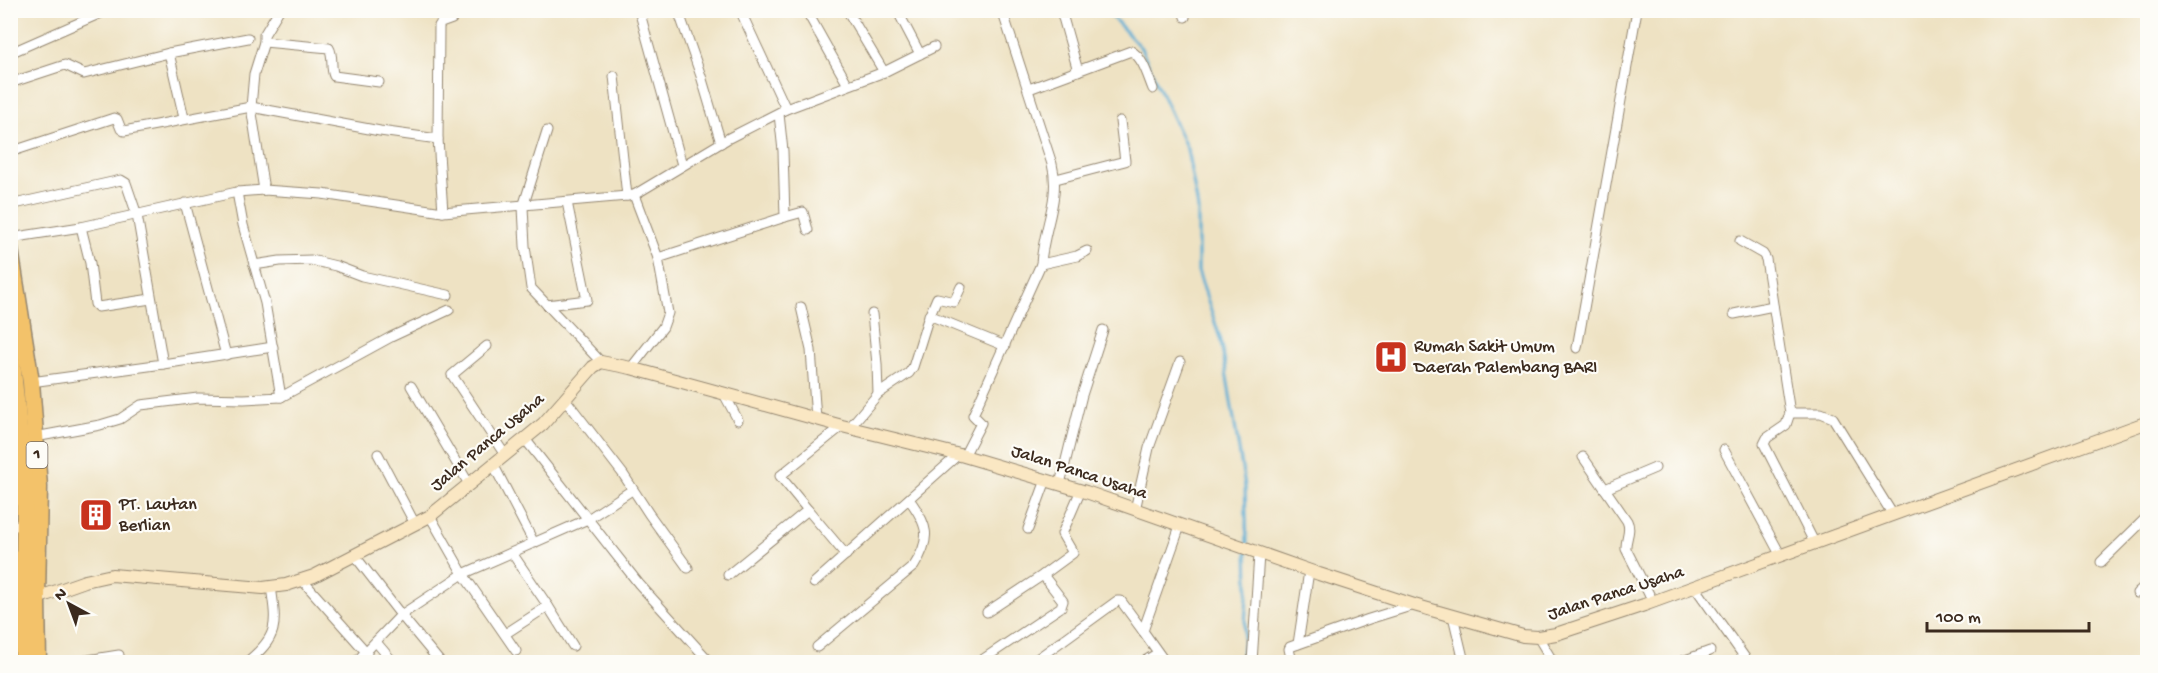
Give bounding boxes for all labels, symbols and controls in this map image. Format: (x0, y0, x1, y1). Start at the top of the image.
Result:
place label: Rumah Sakit Umum Daerah Palembang BARI (1413, 337, 1597, 379)
hospital icon: Rumah Sakit Umum Daerah Palembang BARI (1373, 339, 1409, 375)
street label: Jalan Panca Usaha (427, 389, 550, 497)
street label: Jalan Panca Usaha (1008, 441, 1151, 505)
road number: 1 (26, 442, 48, 468)
place label: PT. Lautan Berlian (118, 495, 197, 537)
building icon: PT. Lautan Berlian (78, 497, 114, 533)
street label: Jalan Panca Usaha (1545, 562, 1688, 626)
north arrow (39, 574, 99, 634)
text: N (51, 584, 72, 606)
scale bar (1927, 595, 2089, 633)
text: 100 m (1935, 608, 1981, 629)

